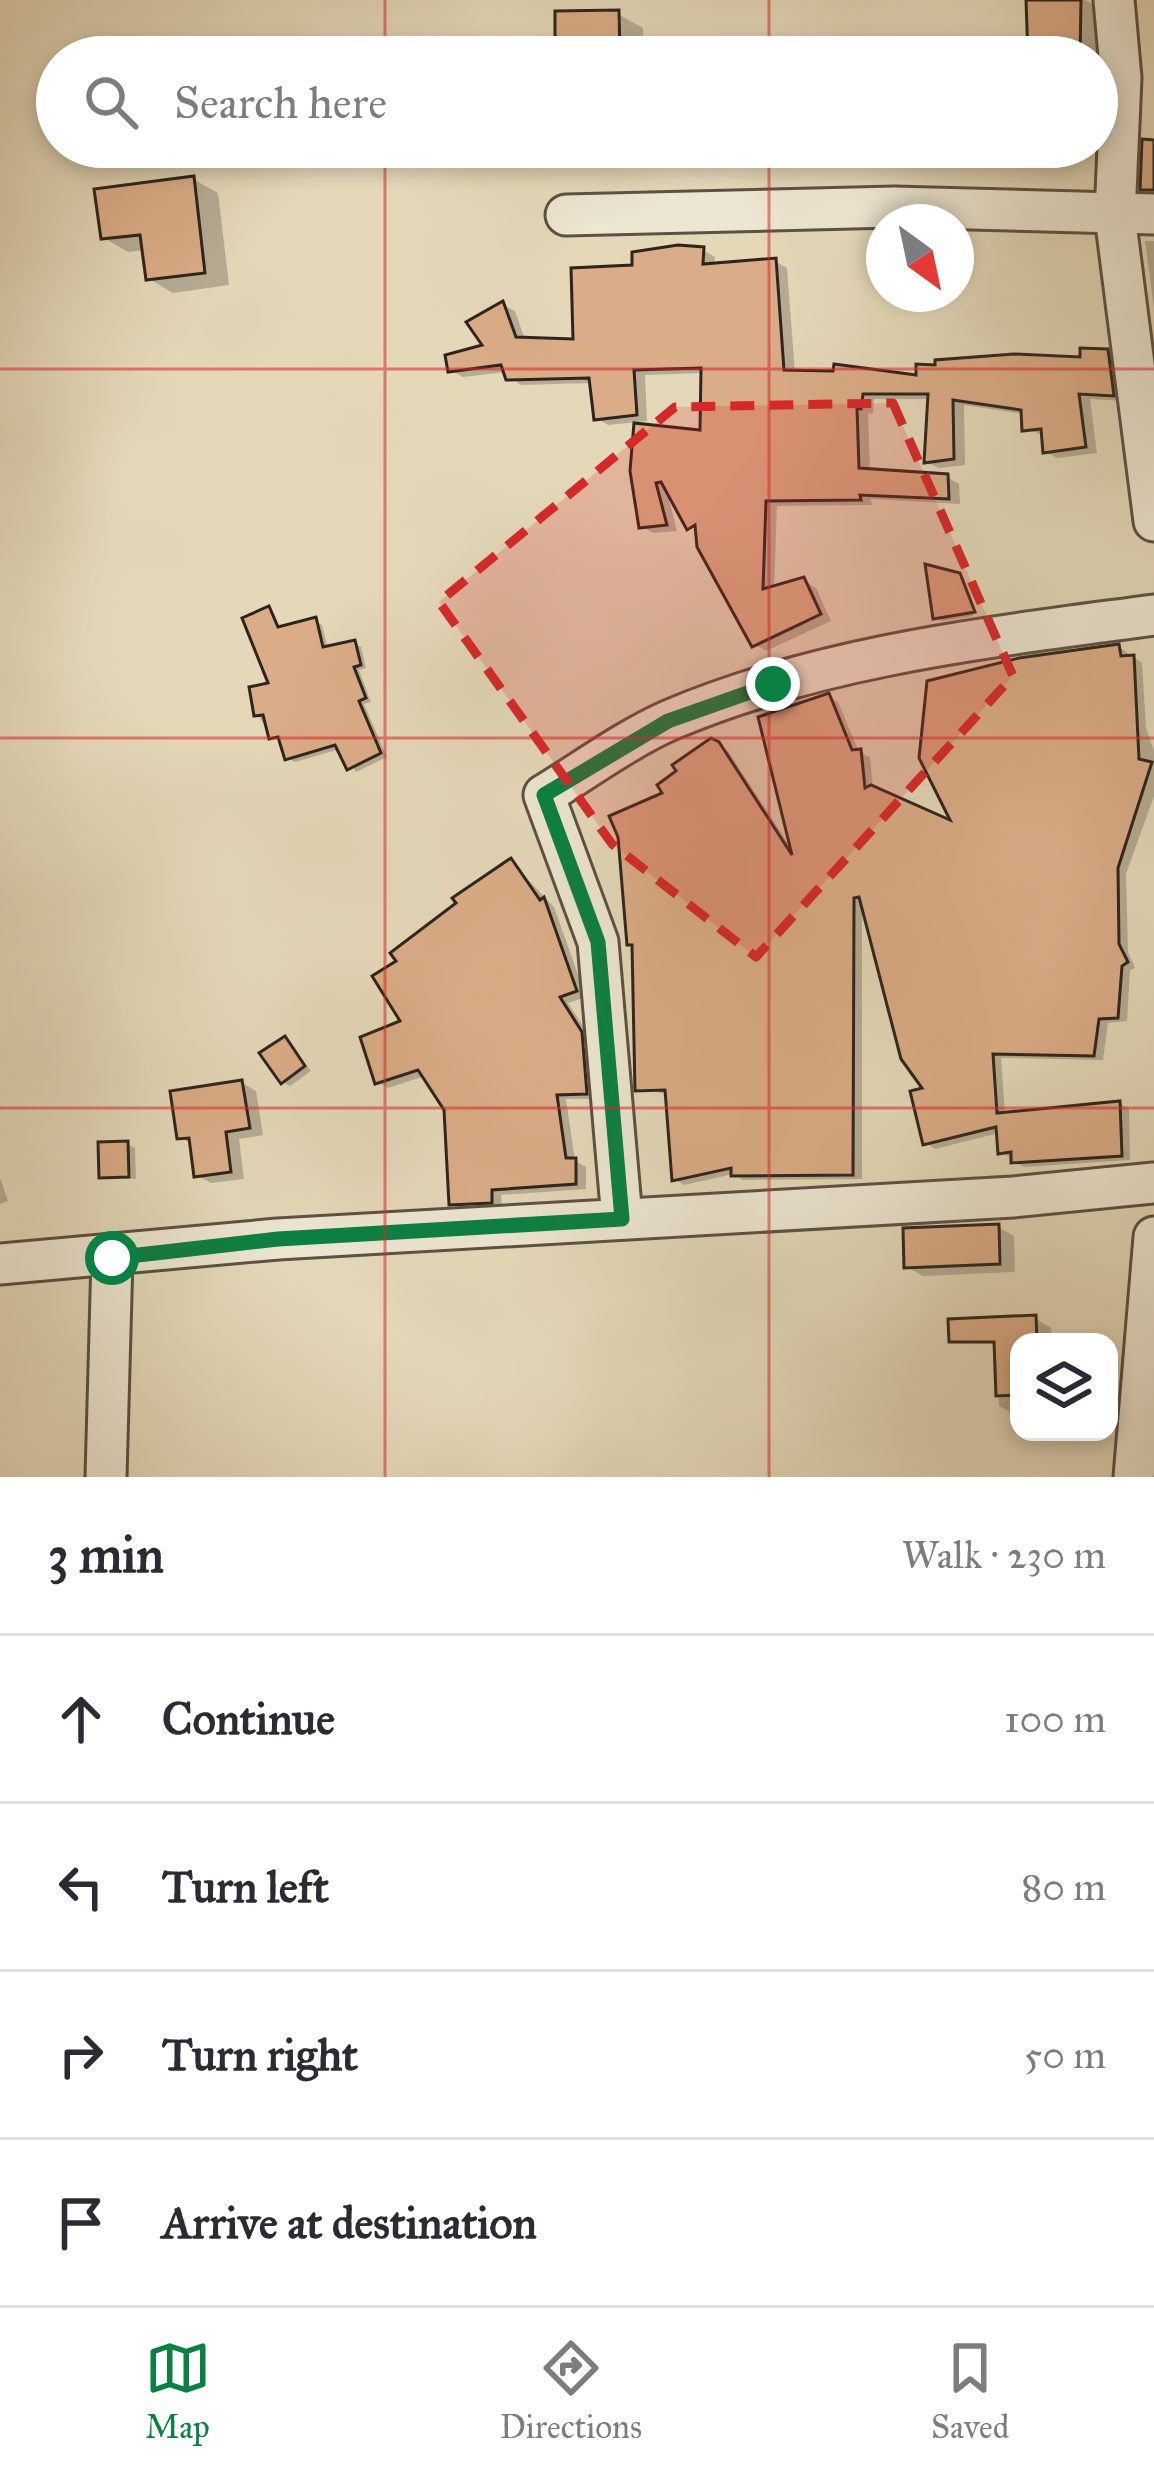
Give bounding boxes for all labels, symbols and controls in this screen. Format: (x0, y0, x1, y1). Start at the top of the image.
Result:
search box (36, 36, 1118, 168)
icon: search (78, 69, 144, 135)
text: Search here (174, 75, 387, 130)
north arrow (866, 204, 974, 312)
route end (746, 657, 800, 711)
route start (85, 1231, 139, 1285)
map controls (1010, 1333, 1118, 1441)
button: layers (1010, 1333, 1118, 1441)
text: 3 min (48, 1524, 164, 1586)
text: Walk · 230 m (902, 1531, 1106, 1579)
icon: ahead (48, 1686, 114, 1752)
text: Continue (162, 1691, 335, 1746)
text: 100 m (1004, 1695, 1106, 1743)
icon: left (48, 1854, 114, 1920)
text: Turn left (162, 1859, 329, 1914)
text: 80 m (1021, 1863, 1106, 1911)
icon: right (48, 2022, 114, 2088)
text: Turn right (162, 2027, 358, 2082)
text: 50 m (1024, 2031, 1106, 2079)
icon: arrive (48, 2190, 114, 2256)
text: Arrive at destination (162, 2195, 537, 2250)
tab: Map (145, 2335, 211, 2447)
tab: Directions (500, 2335, 642, 2447)
tab: Saved (931, 2335, 1009, 2447)

